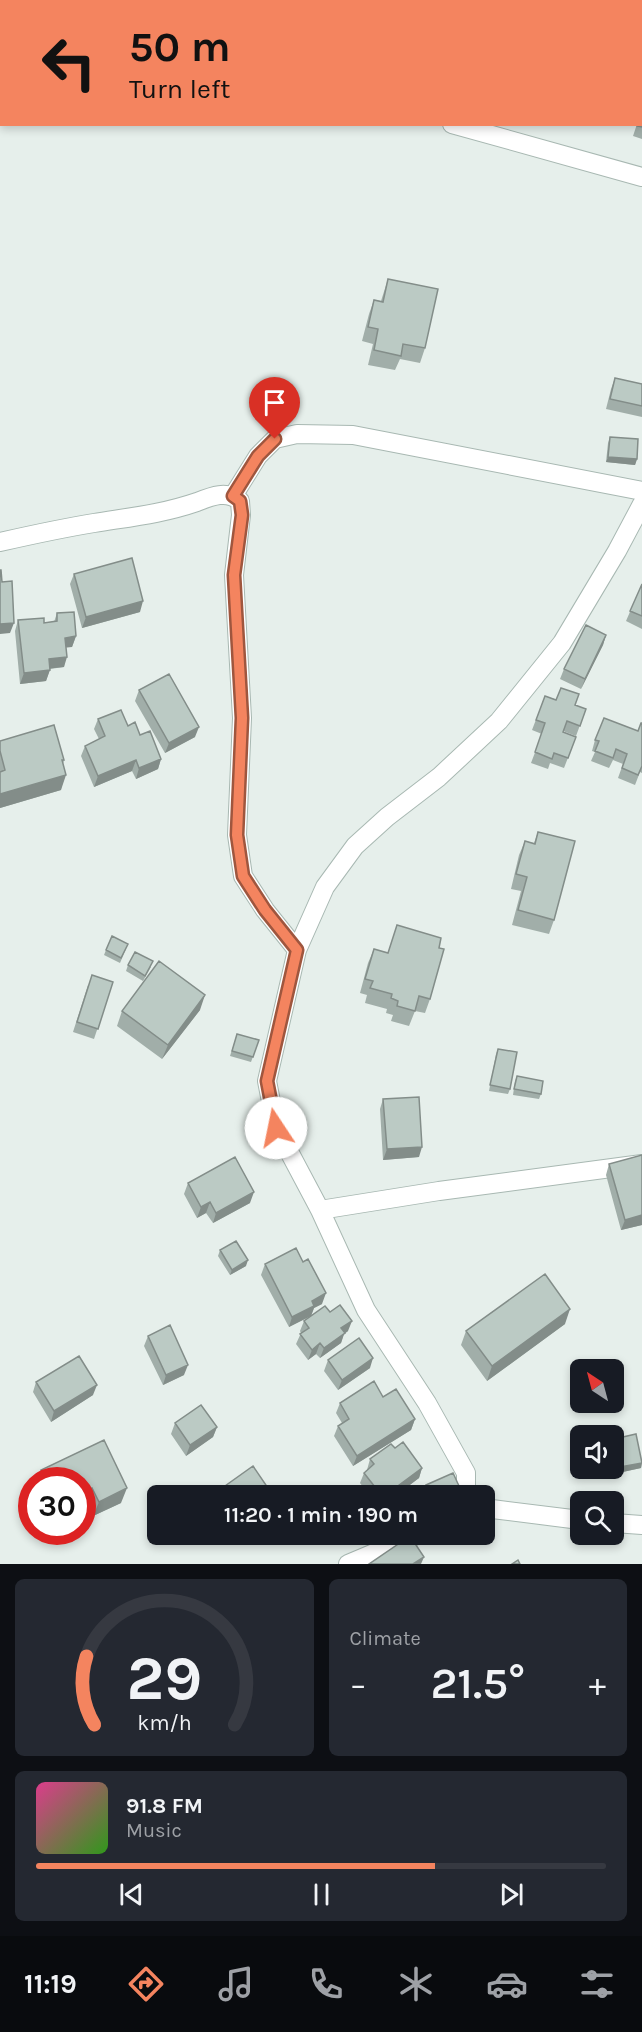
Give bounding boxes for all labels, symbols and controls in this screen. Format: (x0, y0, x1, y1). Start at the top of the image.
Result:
text: 50 m (129, 22, 231, 72)
icon: left (30, 24, 108, 102)
text: Turn left (129, 73, 230, 105)
pin (249, 377, 300, 439)
icon: arrive (258, 386, 291, 419)
position arrow (244, 1096, 308, 1160)
north arrow (570, 1359, 624, 1413)
map controls (570, 1359, 624, 1545)
button: sound (570, 1425, 624, 1479)
speed limit sign: 30 (18, 1467, 96, 1545)
button: search (570, 1491, 624, 1545)
text: 11:20 · 1 min · 190 m (224, 1502, 418, 1528)
text: Climate (350, 1627, 421, 1650)
text: 29 (126, 1642, 202, 1715)
text: 21.5° (430, 1657, 525, 1709)
text: − (350, 1665, 367, 1703)
text: + (589, 1665, 606, 1703)
text: km/h (137, 1710, 191, 1735)
text: 91.8 FM (126, 1793, 203, 1819)
text: Music (126, 1819, 182, 1842)
icon: previous (115, 1878, 148, 1911)
icon: pause (305, 1878, 338, 1911)
icon: next (495, 1878, 528, 1911)
icon: directions (125, 1963, 167, 2005)
icon: music (215, 1963, 257, 2005)
icon: phone (305, 1963, 347, 2005)
icon: climate (395, 1963, 437, 2005)
icon: car (486, 1963, 528, 2005)
icon: filters (576, 1963, 618, 2005)
text: 11:19 (24, 1968, 77, 2000)

